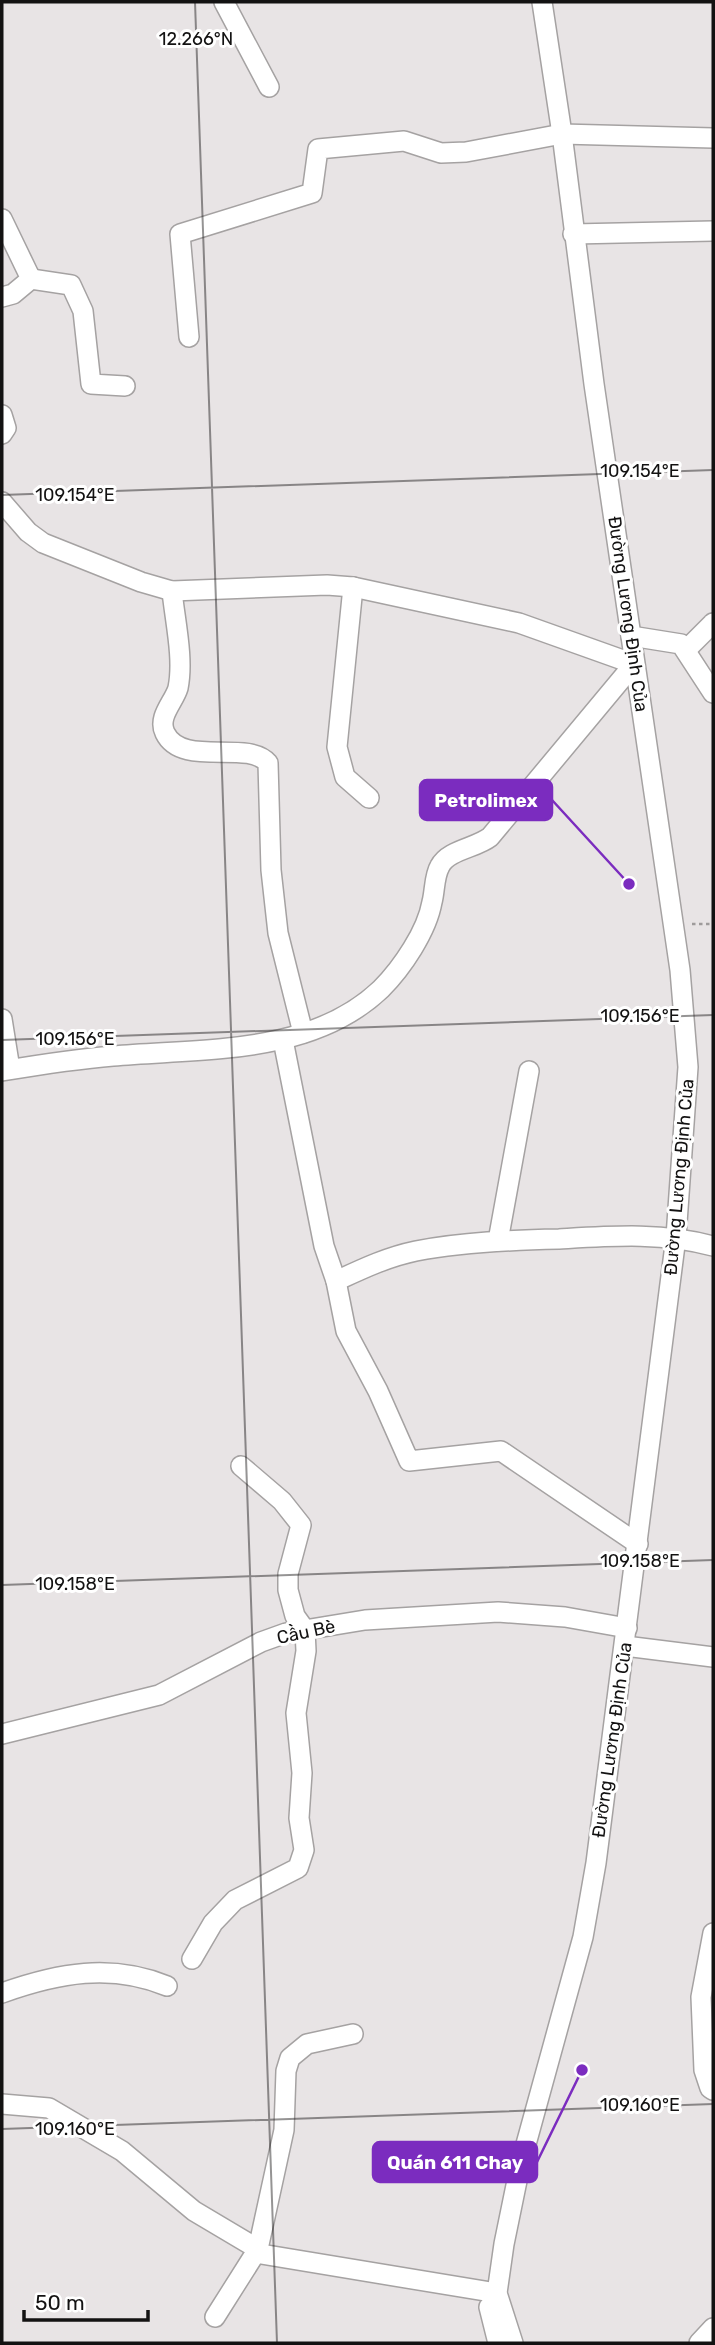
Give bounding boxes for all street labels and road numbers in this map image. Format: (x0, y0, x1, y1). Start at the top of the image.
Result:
street label: Đường Lương Định Của (603, 515, 653, 713)
street label: Đường Lương Định Của (659, 1078, 699, 1276)
street label: Cầu Bè (275, 1614, 337, 1649)
street label: Đường Lương Định Của (587, 1641, 637, 1839)

